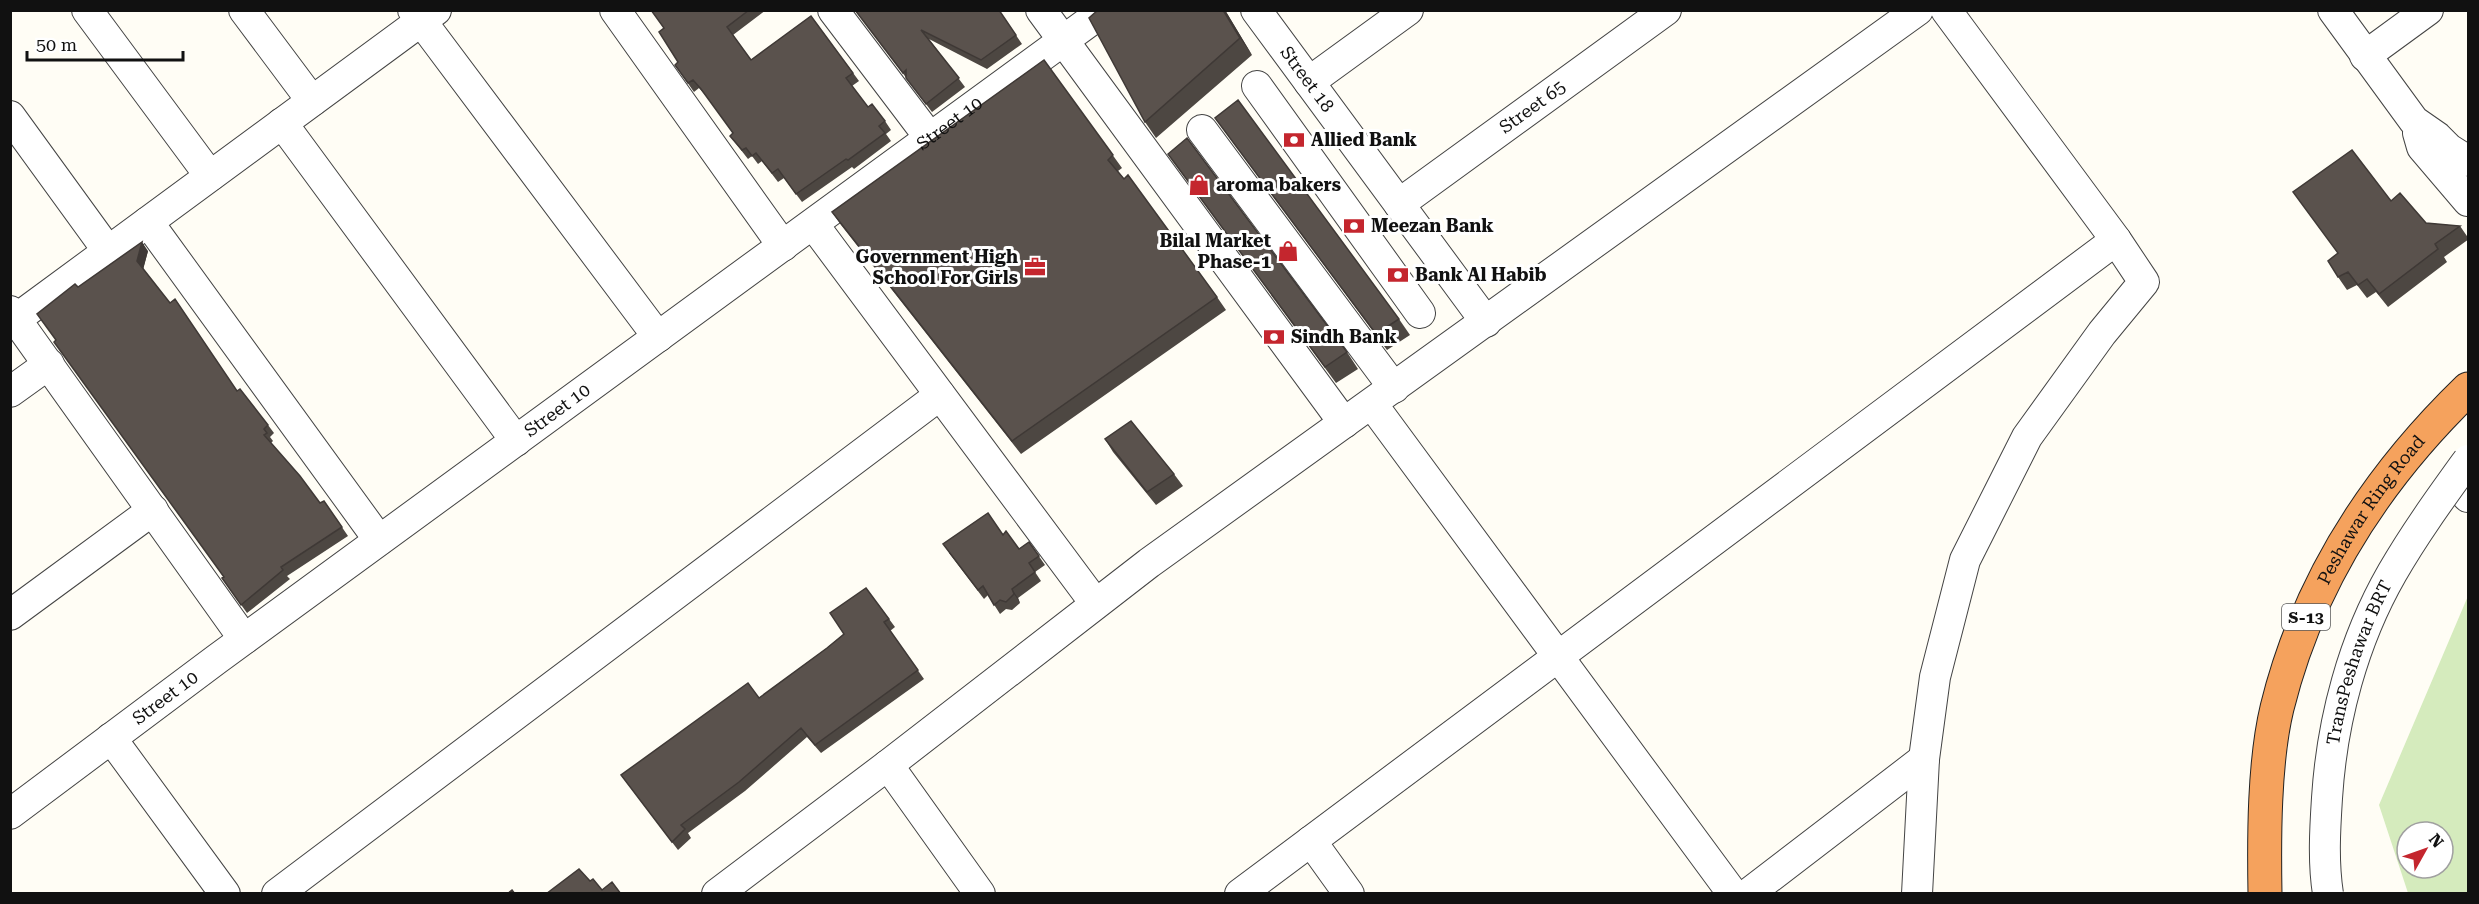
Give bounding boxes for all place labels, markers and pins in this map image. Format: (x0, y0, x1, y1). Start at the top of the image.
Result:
bank icon: Allied Bank (1282, 128, 1306, 152)
place label: Allied Bank (1311, 129, 1418, 150)
shop icon: aroma bakers (1187, 173, 1211, 197)
place label: aroma bakers (1216, 174, 1341, 195)
bank icon: Meezan Bank (1342, 214, 1366, 238)
place label: Meezan Bank (1371, 215, 1494, 236)
place label: Bilal Market Phase-1 (1159, 230, 1271, 272)
shop icon: Bilal Market Phase-1 (1276, 239, 1300, 263)
place label: Government High School For Girls (856, 246, 1018, 288)
office icon: Government High School For Girls (1023, 255, 1047, 279)
bank icon: Bank Al Habib (1386, 263, 1410, 287)
place label: Bank Al Habib (1415, 264, 1547, 285)
bank icon: Sindh Bank (1262, 325, 1286, 349)
place label: Sindh Bank (1291, 326, 1397, 347)

